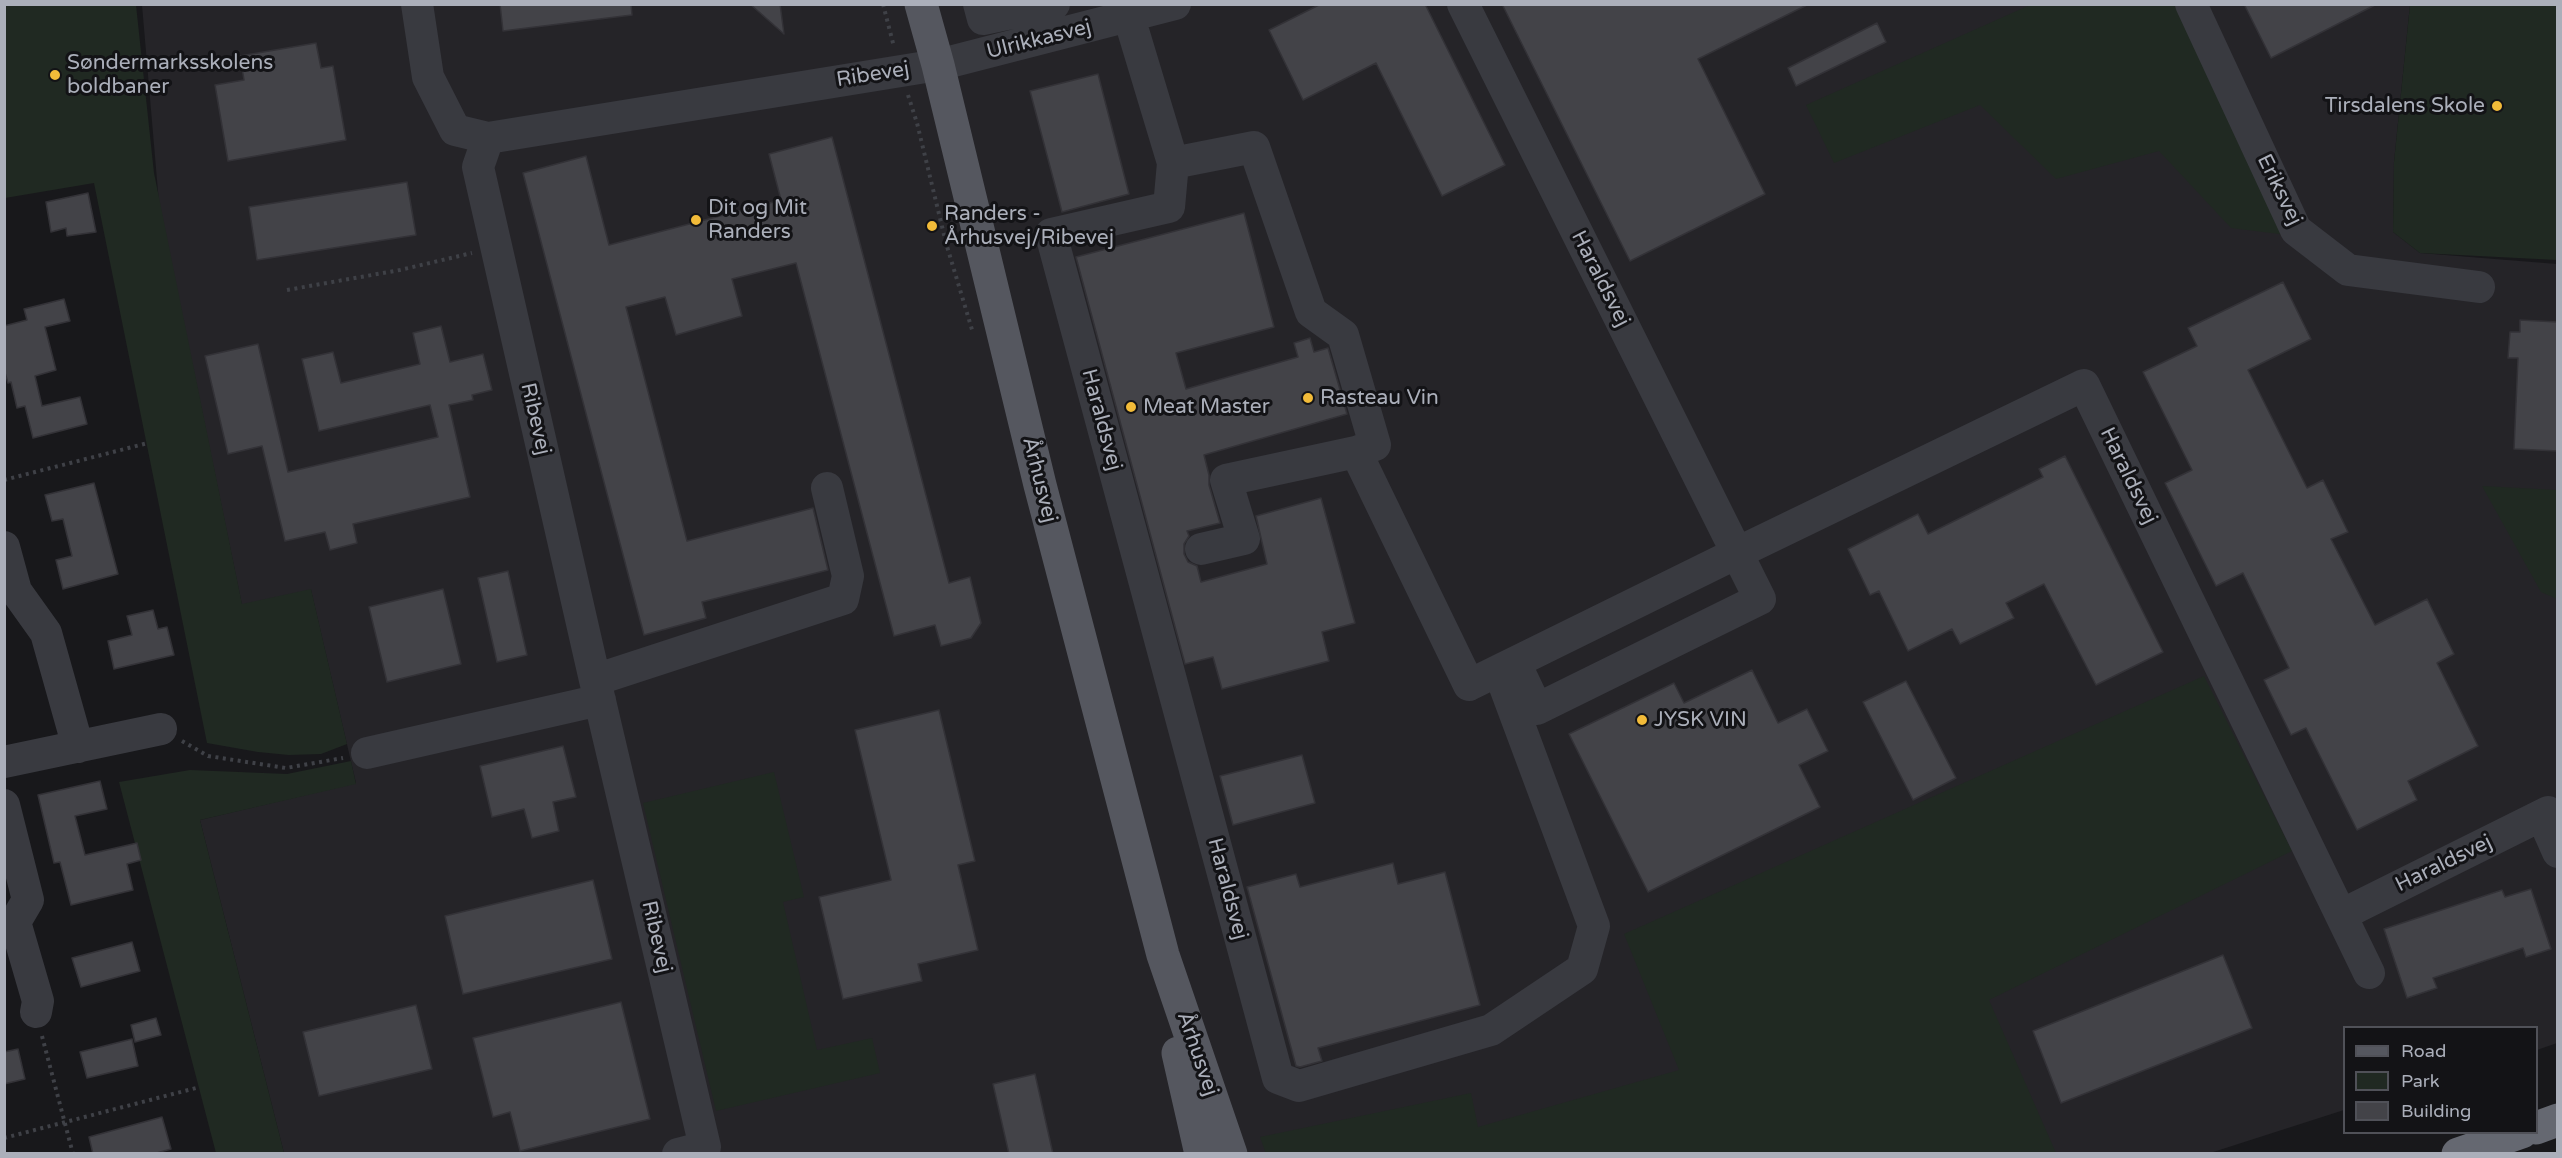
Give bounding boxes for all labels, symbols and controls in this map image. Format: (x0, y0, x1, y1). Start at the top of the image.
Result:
street label: Ulrikkasvej (984, 15, 1094, 65)
place label: Søndermarksskolens boldbaner (67, 50, 273, 100)
street label: Ribevej (835, 57, 911, 93)
marker: Søndermarksskolens boldbaner (48, 68, 62, 82)
place label: Tirsdalens Skole (2325, 93, 2485, 119)
marker: Tirsdalens Skole (2490, 99, 2504, 113)
street label: Eriksvej (2251, 150, 2307, 230)
place label: Dit og Mit Randers (708, 195, 807, 245)
place label: Randers - Århusvej/Ribevej (944, 201, 1114, 251)
marker: Dit og Mit Randers (689, 213, 703, 227)
marker: Randers - Århusvej/Ribevej (925, 219, 939, 233)
street label: Haraldsvej (1565, 227, 1635, 331)
street label: Haraldsvej (1075, 366, 1127, 474)
street label: Ribevej (514, 380, 556, 458)
place label: Rasteau Vin (1320, 385, 1439, 411)
marker: Rasteau Vin (1301, 391, 1315, 405)
place label: Meat Master (1143, 394, 1270, 420)
marker: Meat Master (1124, 400, 1138, 414)
street label: Haraldsvej (2094, 424, 2162, 528)
street label: Århusvej (1016, 435, 1062, 525)
place label: JYSK VIN (1654, 707, 1747, 733)
marker: JYSK VIN (1635, 713, 1649, 727)
street label: Haraldsvej (2392, 830, 2496, 898)
street label: Haraldsvej (1201, 835, 1253, 943)
street label: Ribevej (635, 898, 677, 976)
street label: Århusvej (1171, 1009, 1223, 1099)
legend (2343, 1026, 2538, 1134)
text: Road (2401, 1040, 2446, 1062)
text: Park (2401, 1070, 2439, 1092)
text: Building (2401, 1100, 2471, 1122)

